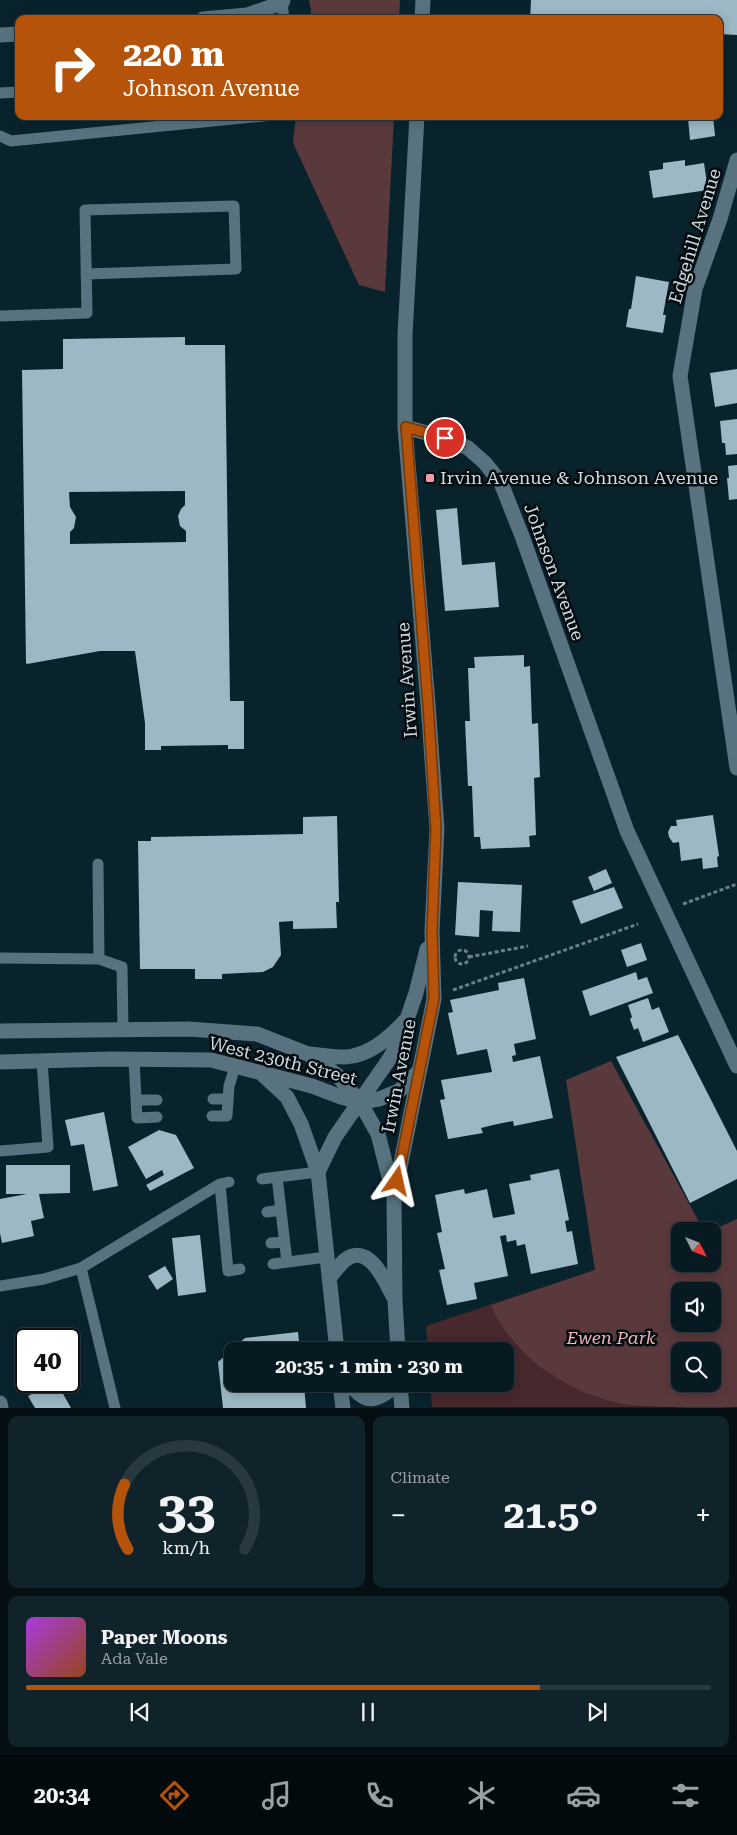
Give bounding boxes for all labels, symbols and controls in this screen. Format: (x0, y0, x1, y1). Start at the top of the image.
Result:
text: 220 m (123, 34, 224, 75)
icon: right (40, 35, 105, 100)
text: Johnson Avenue (123, 76, 300, 101)
street label: Edgehill Avenue (664, 166, 725, 306)
pin (424, 417, 466, 459)
icon: arrive (431, 424, 459, 452)
place label: Irvin Avenue & Johnson Avenue (440, 467, 718, 488)
marker: Irvin Avenue & Johnson Avenue (424, 472, 436, 484)
street label: Johnson Avenue (520, 500, 589, 643)
street label: Irwin Avenue (392, 621, 421, 739)
street label: Irwin Avenue (377, 1017, 420, 1135)
street label: West 230th Street (207, 1032, 360, 1089)
position arrow (370, 1154, 422, 1206)
north arrow (671, 1222, 721, 1272)
map controls (671, 1222, 721, 1392)
button: sound (671, 1282, 721, 1332)
park label: Ewen Park (566, 1327, 656, 1348)
speed limit sign: 40 (15, 1328, 80, 1393)
button: search (671, 1342, 721, 1392)
text: 20:35 · 1 min · 230 m (275, 1355, 463, 1378)
text: Climate (391, 1468, 450, 1487)
text: 33 (157, 1480, 215, 1541)
text: 21.5° (503, 1493, 598, 1537)
text: − (391, 1499, 406, 1532)
text: + (695, 1499, 711, 1532)
text: km/h (162, 1537, 211, 1558)
text: Paper Moons (101, 1626, 228, 1649)
text: Ada Vale (101, 1649, 168, 1668)
icon: previous (126, 1698, 154, 1726)
icon: pause (354, 1698, 382, 1726)
icon: next (583, 1698, 611, 1726)
icon: directions (157, 1778, 192, 1813)
icon: music (259, 1778, 294, 1813)
icon: phone (362, 1778, 397, 1813)
icon: climate (464, 1778, 499, 1813)
icon: car (566, 1778, 601, 1813)
icon: filters (668, 1778, 703, 1813)
text: 20:34 (34, 1783, 90, 1808)

